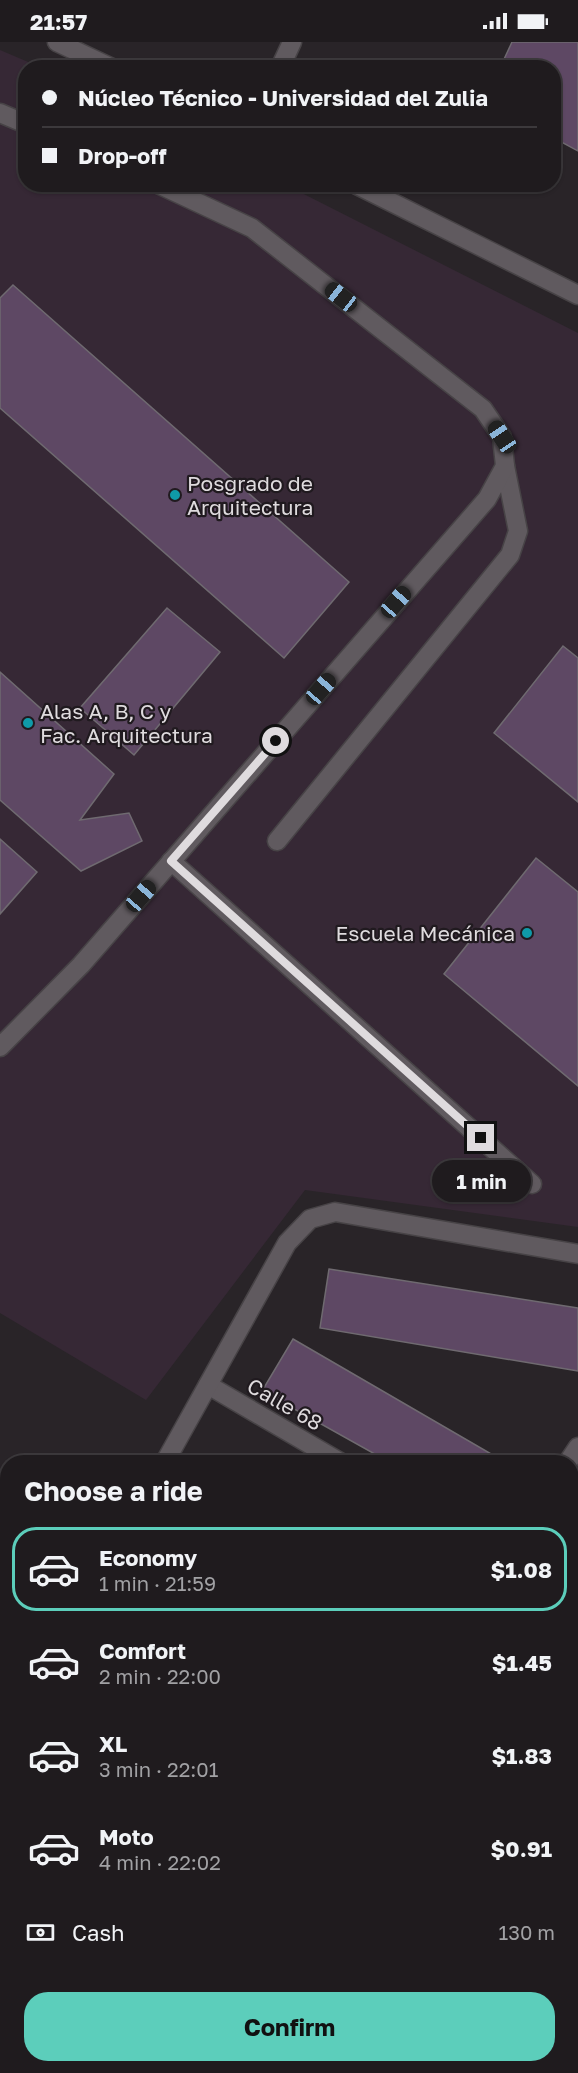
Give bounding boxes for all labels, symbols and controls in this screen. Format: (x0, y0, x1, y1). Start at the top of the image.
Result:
text: 21:57 (30, 8, 87, 35)
text: Núcleo Técnico - Universidad del Zulia (78, 84, 488, 111)
text: Drop-off (78, 142, 167, 169)
car (321, 279, 361, 315)
car (484, 417, 520, 457)
place label: Posgrado de Arquitectura (187, 470, 313, 520)
marker: Posgrado de Arquitectura (168, 488, 182, 502)
car (377, 583, 415, 621)
car (302, 670, 340, 708)
place label: Alas A, B, C y Fac. Arquitectura (40, 698, 213, 748)
marker: Alas A, B, C y Fac. Arquitectura (21, 716, 35, 730)
route start (262, 727, 289, 754)
car (122, 877, 160, 915)
place label: Escuela Mecánica (335, 920, 515, 946)
marker: Escuela Mecánica (520, 926, 534, 940)
route end (467, 1124, 494, 1151)
callout: 1 min (432, 1159, 530, 1201)
text: 1 min (456, 1169, 507, 1193)
street label: Calle 68 (243, 1372, 327, 1436)
text: Choose a ride (24, 1475, 203, 1507)
icon: car (27, 1542, 81, 1596)
text: Economy (99, 1544, 197, 1571)
text: $1.08 (491, 1556, 552, 1583)
text: 1 min · 21:59 (99, 1571, 216, 1595)
icon: car (27, 1635, 81, 1689)
text: Comfort (99, 1637, 186, 1664)
text: $1.45 (492, 1649, 552, 1676)
text: 2 min · 22:00 (99, 1664, 221, 1688)
icon: car (27, 1728, 81, 1782)
text: XL (99, 1730, 127, 1757)
text: $1.83 (491, 1742, 552, 1769)
text: 3 min · 22:01 (99, 1757, 218, 1781)
icon: car (27, 1821, 81, 1875)
text: Moto (99, 1823, 154, 1850)
text: $0.91 (491, 1835, 552, 1862)
text: 4 min · 22:02 (99, 1850, 221, 1874)
icon: cash (24, 1916, 57, 1949)
text: Cash (72, 1919, 125, 1946)
text: 130 m (499, 1920, 555, 1944)
button: Confirm (24, 1992, 555, 2061)

